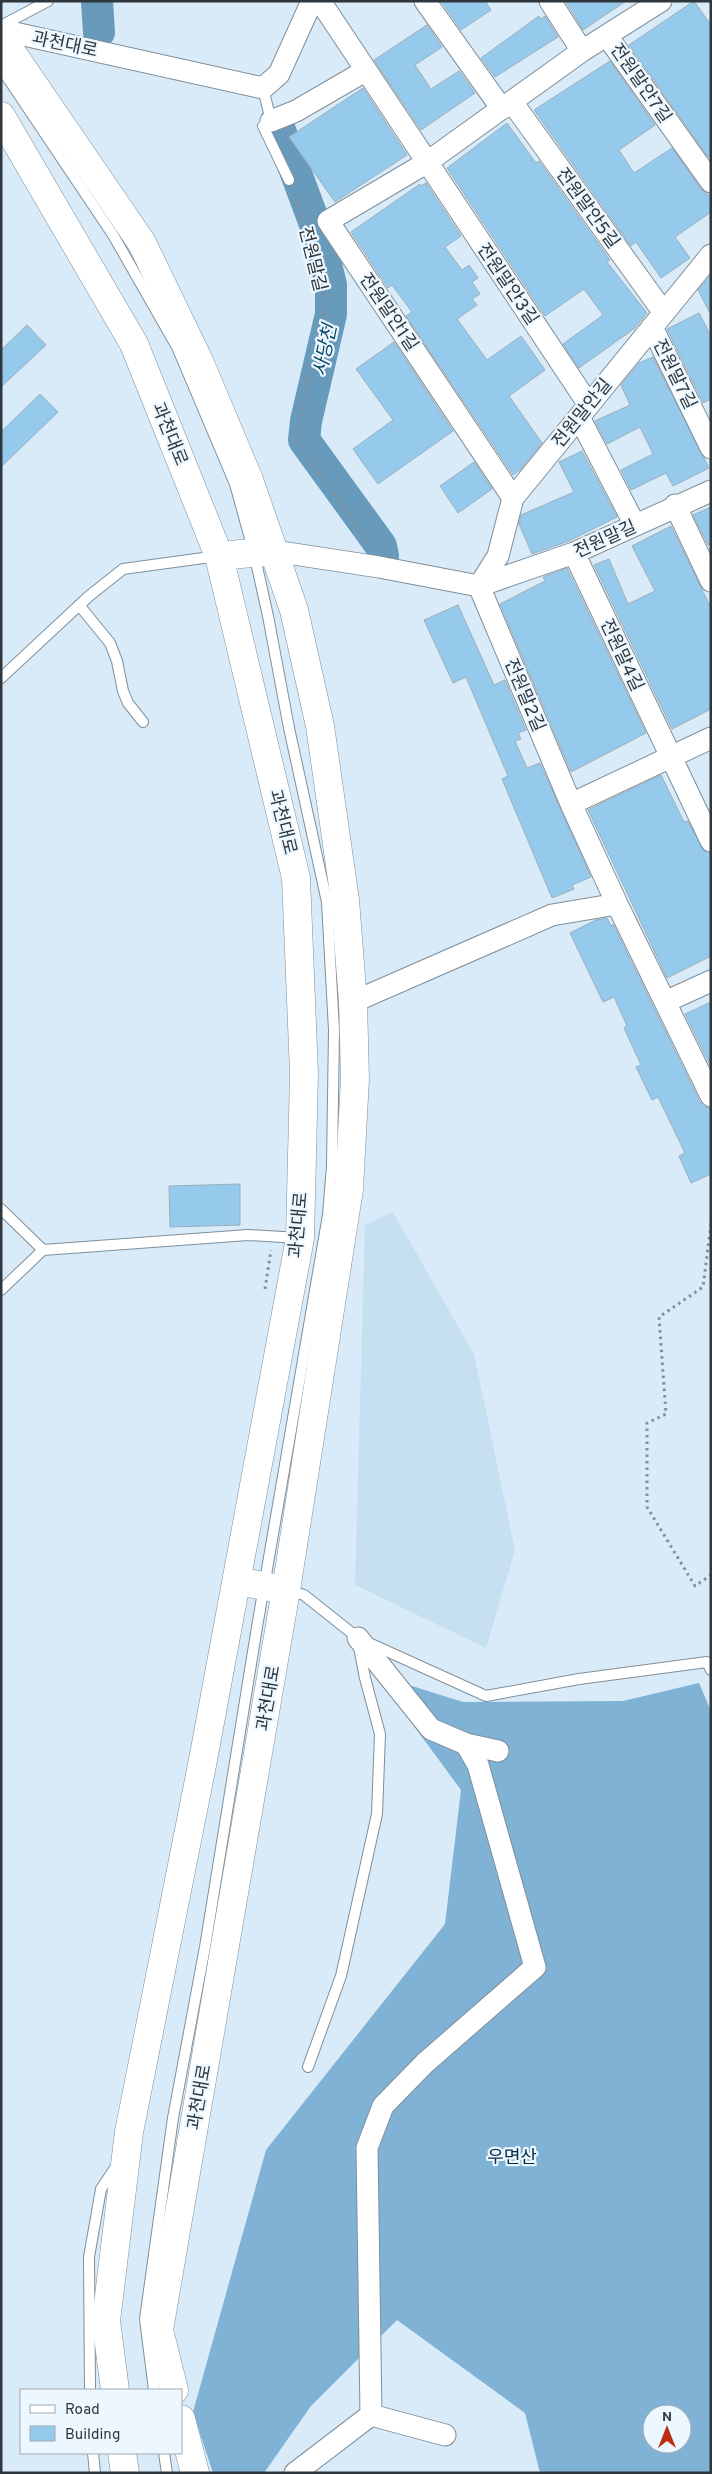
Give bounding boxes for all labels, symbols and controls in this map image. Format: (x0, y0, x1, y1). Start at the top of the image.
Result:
street label: 과천대로 (30, 27, 99, 64)
street label: 전원말안7길 (604, 40, 676, 128)
street label: 전원말안5길 (550, 164, 624, 254)
street label: 전원말길 (292, 224, 331, 294)
street label: 전원말안3길 (471, 240, 542, 330)
street label: 전원말안1길 (353, 269, 422, 356)
water label: 사당천 (309, 321, 343, 379)
street label: 전원말7길 (647, 336, 701, 414)
street label: 전원말안길 (548, 375, 618, 453)
street label: 과천대로 (146, 400, 192, 470)
street label: 전원말길 (571, 516, 641, 564)
street label: 전원말4길 (594, 616, 647, 696)
street label: 전원말2길 (498, 656, 549, 736)
street label: 과천대로 (262, 787, 301, 857)
street label: 과천대로 (285, 1191, 314, 1259)
street label: 과천대로 (252, 1664, 287, 1733)
street label: 과천대로 (183, 2063, 218, 2132)
park label: 우면산 (487, 2147, 537, 2170)
legend (20, 2389, 182, 2454)
text: Road (65, 2401, 100, 2420)
north arrow (642, 2404, 692, 2454)
text: N (662, 2409, 672, 2426)
text: Building (65, 2426, 120, 2445)

